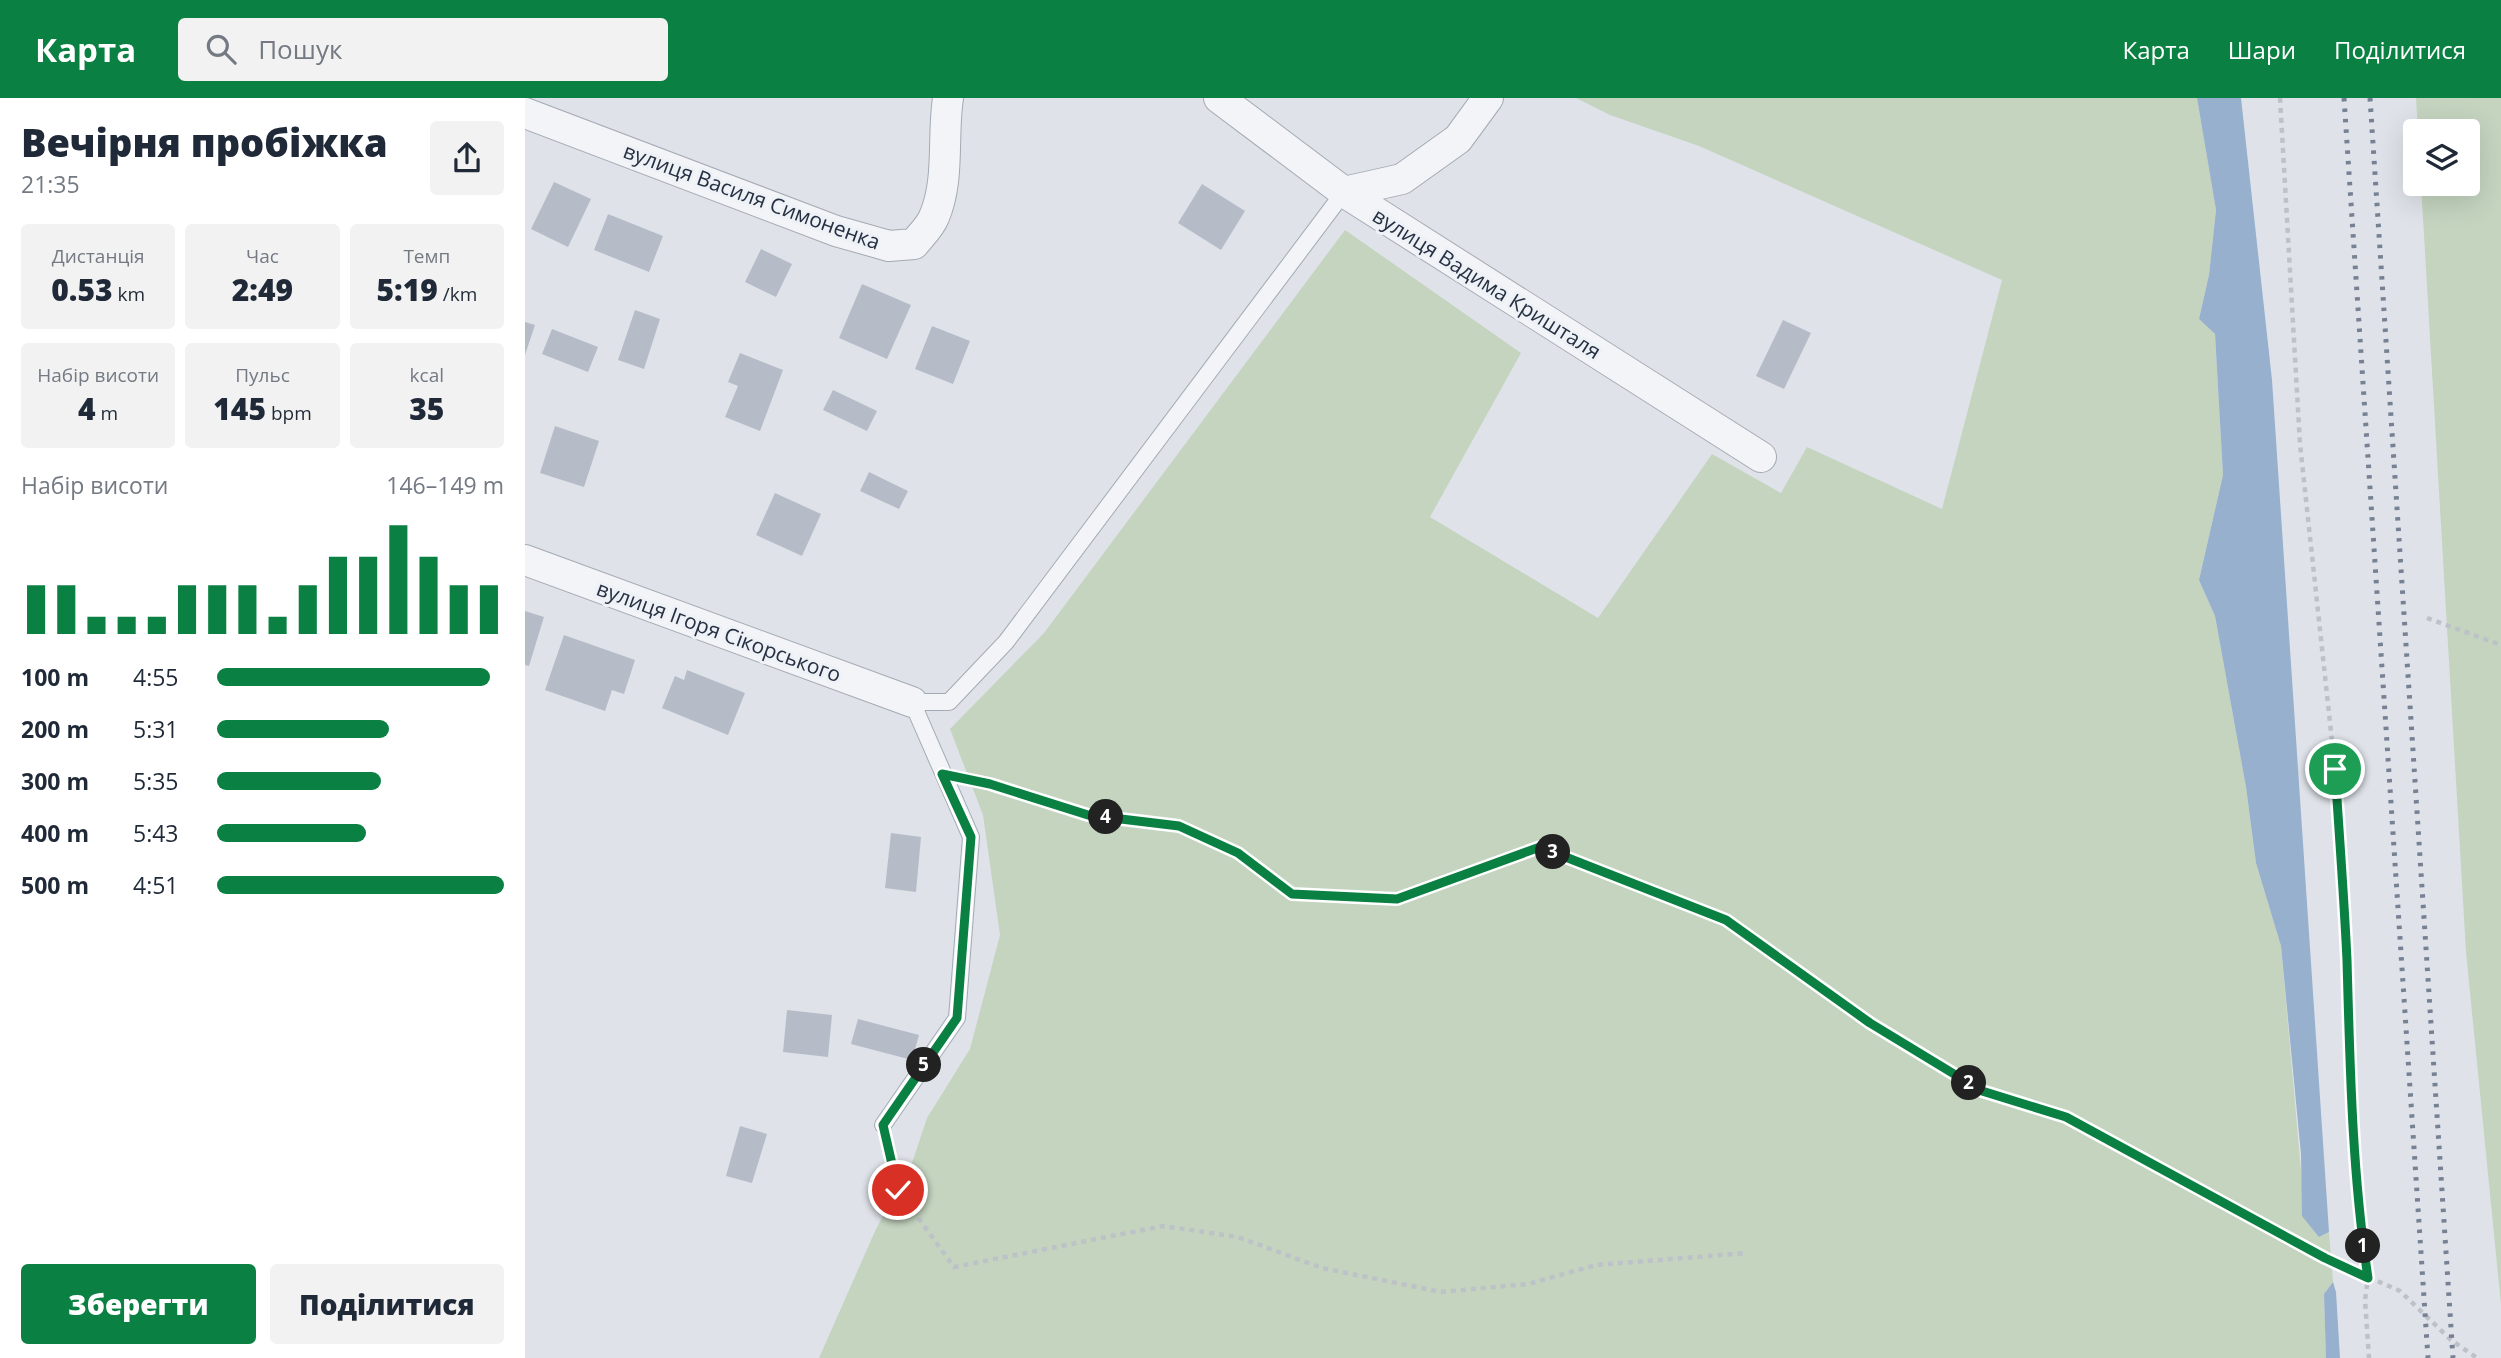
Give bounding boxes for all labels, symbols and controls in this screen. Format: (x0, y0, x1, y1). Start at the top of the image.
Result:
search box (178, 18, 668, 81)
text: Карта (35, 27, 136, 72)
icon: search (202, 30, 240, 68)
text: Пошук (258, 31, 342, 67)
text: Карта (2123, 33, 2190, 66)
text: Шари (2228, 33, 2296, 66)
text: Поділитися (2334, 33, 2466, 66)
text: Вечірня пробіжка (21, 116, 388, 168)
map controls (2403, 119, 2480, 196)
button: layers (2403, 119, 2480, 196)
button: share (430, 121, 504, 195)
street label: вулиця Василя Симоненка (620, 136, 884, 256)
text: 21:35 (21, 168, 80, 200)
street label: вулиця Вадима Кришталя (1368, 201, 1606, 365)
text: Дистанція (52, 243, 145, 269)
text: Час (246, 243, 279, 269)
text: Темп (403, 243, 450, 269)
text: 0.53 (51, 269, 113, 310)
text: 2:49 (232, 269, 293, 310)
text: 5:19 (376, 269, 438, 310)
text: km (113, 281, 145, 307)
text: /km (438, 281, 477, 307)
text: Набір висоти (37, 362, 159, 388)
text: Пульс (235, 362, 290, 388)
text: kcal (410, 362, 444, 388)
text: 4 (78, 388, 96, 429)
text: 145 (213, 388, 266, 429)
text: 35 (409, 388, 444, 429)
text: m (96, 400, 118, 426)
text: bpm (266, 400, 312, 426)
text: Набір висоти (21, 469, 168, 501)
text: 146–149 m (386, 469, 504, 501)
street label: вулиця Ігоря Сікорського (593, 574, 845, 688)
text: 100 m (21, 661, 89, 693)
text: 4:55 (133, 661, 179, 693)
text: 200 m (21, 713, 89, 745)
text: 5:31 (133, 713, 179, 745)
pin (2305, 739, 2365, 799)
icon: arrive (2316, 750, 2354, 788)
text: 300 m (21, 765, 89, 797)
text: 5:35 (133, 765, 179, 797)
pin: 4 (1089, 800, 1123, 834)
text: 4 (1100, 803, 1111, 829)
text: 400 m (21, 817, 89, 849)
text: 5:43 (133, 817, 179, 849)
pin: 3 (1535, 834, 1571, 870)
text: 3 (1547, 838, 1558, 864)
text: 500 m (21, 869, 89, 901)
text: 4:51 (133, 869, 179, 901)
pin: 5 (907, 1048, 941, 1082)
text: 5 (918, 1051, 929, 1077)
pin: 2 (1951, 1066, 1987, 1100)
text: 2 (1963, 1069, 1974, 1095)
pin (868, 1160, 928, 1220)
icon: check (879, 1171, 917, 1209)
pin: 1 (2345, 1228, 2381, 1264)
text: 1 (2357, 1232, 2368, 1258)
button: Зберегти (21, 1264, 256, 1344)
button: Поділитися (270, 1264, 504, 1344)

